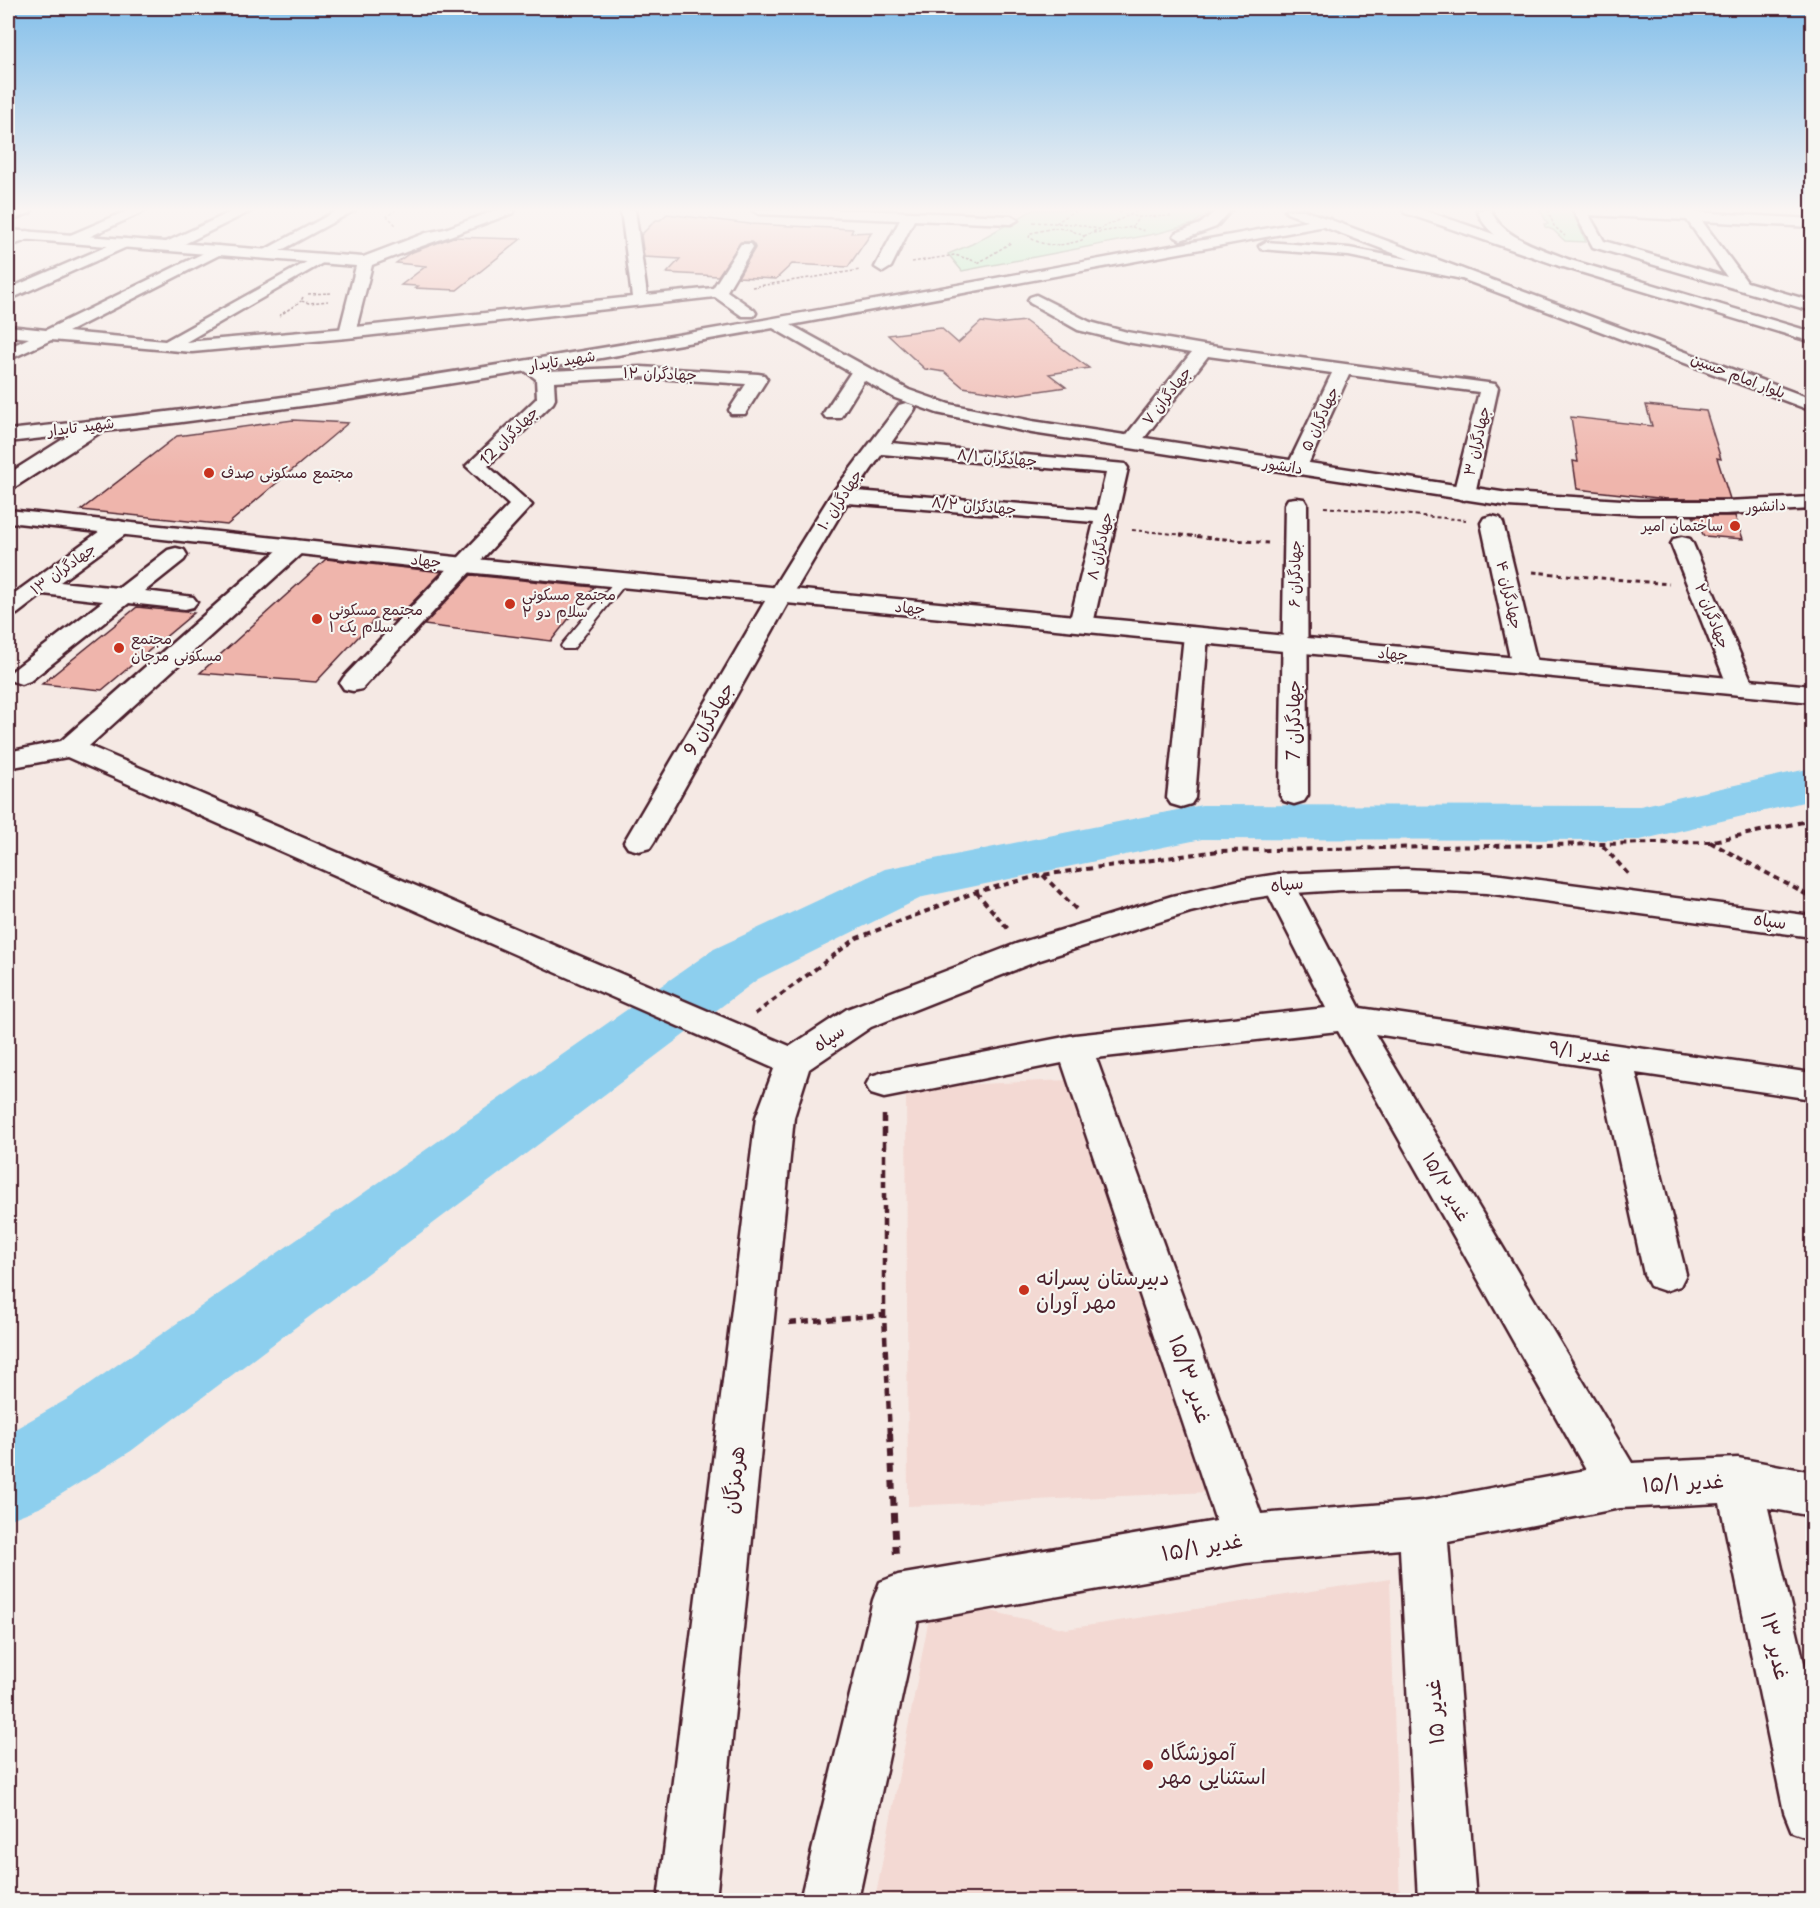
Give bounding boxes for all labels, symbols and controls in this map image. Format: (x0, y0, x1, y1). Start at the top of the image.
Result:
street label: شهید تابدار (526, 343, 597, 376)
street label: بلوار امام حسین (1688, 346, 1789, 404)
street label: جهادگران ۱۲ (623, 360, 697, 385)
street label: جهادگران ۷ (1136, 361, 1196, 429)
street label: جهادگران ۵ (1294, 382, 1344, 454)
street label: جهادگران 12 (473, 400, 543, 470)
street label: جهادگران ۳ (1456, 404, 1495, 478)
street label: شهید تابدار (45, 410, 116, 441)
street label: جهادگران ۸/۱ (956, 442, 1038, 471)
street label: دانشور (1261, 450, 1305, 479)
place label: مجتمع مسکونی صدف (221, 460, 353, 484)
street label: جهادگران ۱۰ (810, 464, 867, 534)
marker: مجتمع مسکونی صدف (202, 466, 216, 480)
street label: جهادگران ۸/۲ (931, 489, 1018, 520)
street label: دانشور (1744, 492, 1786, 517)
street label: جهادگران ۸ (1080, 509, 1117, 582)
place label: ساختمان امیر (1639, 513, 1723, 536)
marker: ساختمان امیر (1728, 519, 1742, 533)
street label: جهادگران ۱۳ (25, 536, 100, 599)
street label: جهادگران ۶ (1281, 540, 1306, 608)
street label: جهاد (410, 546, 443, 573)
street label: جهادگران ۴ (1491, 558, 1530, 631)
street label: جهادگران ۲ (1690, 579, 1737, 652)
place label: مجتمع مسکونی سلام دو ۲ (522, 582, 616, 623)
street label: جهاد (894, 594, 926, 619)
place label: مجتمع مسکونی سلام یک ۱ (329, 597, 423, 638)
marker: مجتمع مسکونی سلام دو ۲ (503, 597, 517, 611)
marker: مجتمع مسکونی سلام یک ۱ (310, 612, 324, 626)
place label: مجتمع مسکونی مرجان (131, 626, 222, 666)
street label: جهاد (1377, 640, 1409, 665)
marker: مجتمع مسکونی مرجان (112, 641, 126, 655)
street label: جهادگران 9 (676, 677, 740, 760)
street label: جهادگران 7 (1279, 680, 1306, 760)
street label: سپاه (1269, 867, 1305, 898)
street label: سپاه (1752, 904, 1789, 935)
street label: سپاه (807, 1016, 850, 1057)
street label: غدیر ۹/۱ (1547, 1033, 1613, 1068)
street label: غدیر ۱۵/۲ (1417, 1147, 1478, 1226)
place label: دبیرستان پسرانه مهر آوران (1036, 1260, 1170, 1316)
marker: دبیرستان پسرانه مهر آوران (1017, 1283, 1031, 1297)
street label: غدیر ۱۵/۳ (1162, 1330, 1222, 1427)
street label: هرمزگان (713, 1444, 752, 1516)
street label: غدیر ۱۵/۱ (1641, 1463, 1725, 1499)
street label: غدیر ۱۵/۱ (1158, 1522, 1245, 1568)
street label: غدیر ۱۳ (1754, 1609, 1800, 1683)
street label: غدیر ۱۵ (1415, 1678, 1451, 1746)
place label: آموزشگاه استثنایی مهر (1158, 1735, 1266, 1791)
marker: آموزشگاه استثنایی مهر (1141, 1758, 1155, 1772)

